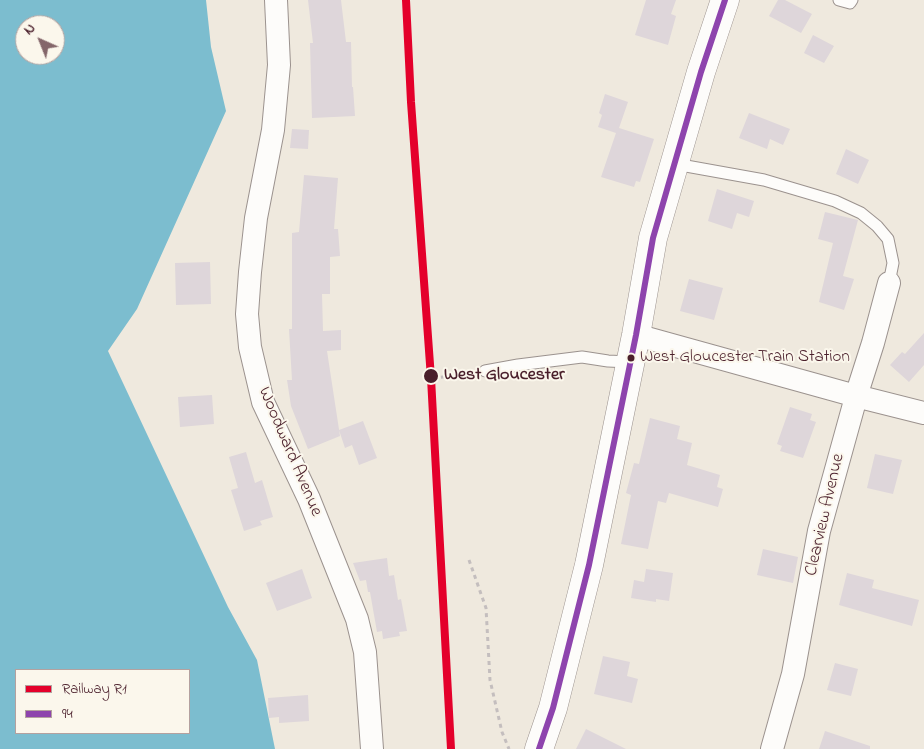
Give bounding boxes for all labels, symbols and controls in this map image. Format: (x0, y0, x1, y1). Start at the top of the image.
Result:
north arrow (15, 15, 65, 65)
text: N (19, 19, 41, 40)
place label: West Gloucester Train Station (640, 348, 850, 368)
marker: West Gloucester Train Station (626, 353, 636, 363)
place label: West Gloucester (444, 365, 565, 387)
marker: West Gloucester (422, 367, 440, 385)
street label: Woodward Avenue (252, 384, 326, 520)
street label: Clearview Avenue (801, 452, 851, 578)
legend (15, 669, 190, 734)
text: Railway R1 (62, 678, 127, 700)
text: 94 (62, 703, 73, 725)

